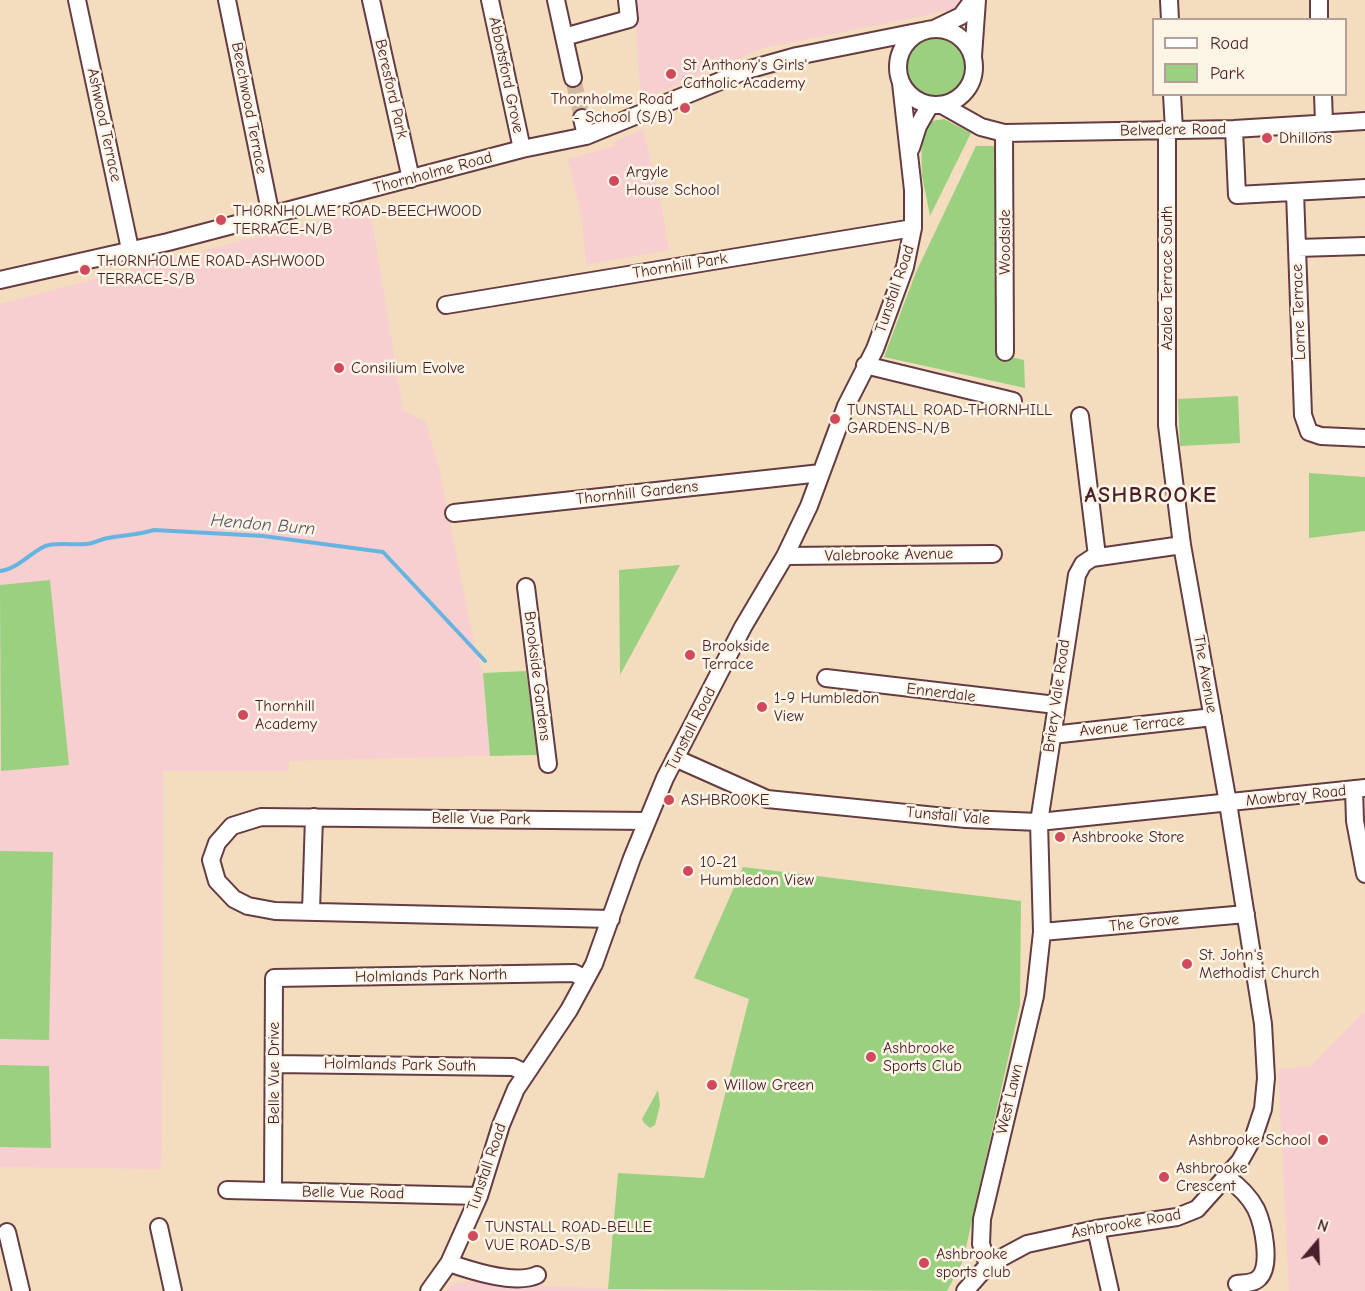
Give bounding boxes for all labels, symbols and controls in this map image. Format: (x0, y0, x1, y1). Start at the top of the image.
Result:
street label: Abbotsford Grove (484, 15, 528, 135)
legend (1152, 18, 1347, 96)
text: Road (1210, 33, 1249, 54)
street label: Beresford Park (370, 37, 412, 141)
street label: Beechwood Terrace (227, 41, 271, 175)
place label: St Anthony's Girls' Catholic Academy (683, 55, 807, 93)
text: Park (1210, 63, 1244, 84)
street label: Ashwood Terrace (83, 66, 125, 184)
marker: St Anthony's Girls' Catholic Academy (664, 67, 678, 81)
place label: Thornholme Road - School (S/B) (551, 89, 673, 127)
marker: Thornholme Road - School (S/B) (678, 101, 692, 115)
street label: Belvedere Road (1120, 119, 1226, 141)
place label: Dhillons (1279, 128, 1332, 148)
marker: Dhillons (1260, 131, 1274, 145)
street label: Thornholme Road (371, 148, 495, 198)
place label: Argyle House School (626, 162, 720, 200)
marker: Argyle House School (607, 174, 621, 188)
place label: THORNHOLME ROAD-BEECHWOOD TERRACE-N/B (233, 201, 481, 239)
street label: Azalea Terrace South (1157, 206, 1177, 350)
street label: Woodside (995, 209, 1015, 275)
marker: THORNHOLME ROAD-BEECHWOOD TERRACE-N/B (214, 213, 228, 227)
street label: Tunstall Road (871, 243, 919, 335)
street label: Thornhill Park (631, 249, 729, 283)
place label: THORNHOLME ROAD-ASHWOOD TERRACE-S/B (97, 251, 325, 289)
marker: THORNHOLME ROAD-ASHWOOD TERRACE-S/B (78, 263, 92, 277)
street label: Lorne Terrace (1288, 264, 1310, 360)
place label: Consilium Evolve (351, 358, 465, 378)
marker: Consilium Evolve (332, 361, 346, 375)
place label: TUNSTALL ROAD-THORNHILL GARDENS-N/B (847, 400, 1052, 438)
marker: TUNSTALL ROAD-THORNHILL GARDENS-N/B (828, 412, 842, 426)
street label: Thornhill Gardens (575, 477, 699, 509)
district label: ASHBROOKE (1084, 483, 1218, 509)
water label: Hendon Burn (210, 510, 316, 540)
street label: Valebrooke Avenue (825, 544, 953, 566)
street label: Brookside Gardens (520, 610, 554, 742)
street label: The Avenue (1189, 633, 1221, 715)
place label: Brookside Terrace (702, 636, 769, 674)
street label: Briery Vale Road (1040, 638, 1074, 754)
marker: Brookside Terrace (683, 648, 697, 662)
street label: Ennerdale (905, 679, 977, 707)
street label: Tunstall Road (662, 684, 720, 774)
place label: 1-9 Humbledon View (774, 688, 879, 726)
place label: Thornhill Academy (255, 696, 317, 734)
marker: 1-9 Humbledon View (755, 700, 769, 714)
marker: Thornhill Academy (236, 708, 250, 722)
street label: Avenue Terrace (1079, 711, 1185, 741)
street label: Mowbray Road (1245, 781, 1347, 811)
place label: ASHBROOKE (681, 790, 769, 810)
marker: ASHBROOKE (662, 793, 676, 807)
street label: Tunstall Vale (905, 803, 991, 829)
street label: Belle Vue Park (432, 809, 530, 829)
place label: Ashbrooke Store (1072, 827, 1184, 847)
marker: Ashbrooke Store (1053, 830, 1067, 844)
place label: 10-21 Humbledon View (700, 852, 814, 890)
marker: 10-21 Humbledon View (681, 864, 695, 878)
street label: The Grove (1108, 910, 1180, 936)
place label: St. John's Methodist Church (1199, 945, 1319, 983)
marker: St. John's Methodist Church (1180, 957, 1194, 971)
street label: Holmlands Park North (355, 965, 507, 987)
street label: Belle Vue Drive (264, 1022, 284, 1124)
place label: Ashbrooke Sports Club (883, 1038, 962, 1076)
marker: Ashbrooke Sports Club (864, 1050, 878, 1064)
street label: Holmlands Park South (324, 1054, 476, 1076)
street label: West Lawn (993, 1062, 1027, 1136)
place label: Willow Green (724, 1075, 814, 1095)
marker: Willow Green (705, 1078, 719, 1092)
street label: Tunstall Road (463, 1121, 511, 1213)
place label: Ashbrooke School (1189, 1130, 1311, 1150)
marker: Ashbrooke School (1316, 1133, 1330, 1147)
place label: Ashbrooke Crescent (1176, 1158, 1248, 1196)
marker: Ashbrooke Crescent (1157, 1170, 1171, 1184)
street label: Belle Vue Road (302, 1183, 404, 1203)
street label: Ashbrooke Road (1069, 1205, 1183, 1243)
north arrow (1287, 1213, 1347, 1273)
text: N (1315, 1216, 1331, 1236)
place label: TUNSTALL ROAD-BELLE VUE ROAD-S/B (485, 1217, 652, 1255)
marker: TUNSTALL ROAD-BELLE VUE ROAD-S/B (466, 1229, 480, 1243)
place label: Ashbrooke sports club (936, 1244, 1010, 1282)
marker: Ashbrooke sports club (917, 1256, 931, 1270)

